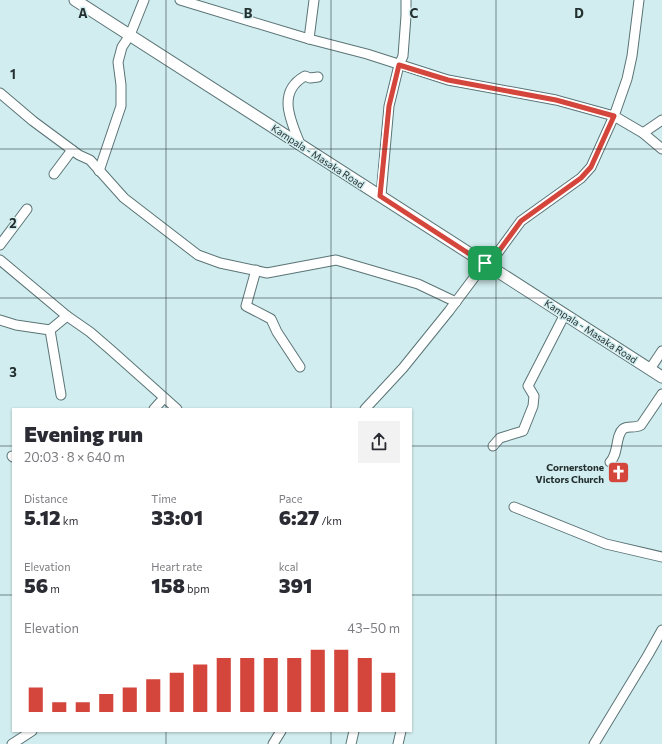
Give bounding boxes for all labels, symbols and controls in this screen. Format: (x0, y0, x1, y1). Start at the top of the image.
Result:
text: A (78, 5, 88, 21)
text: B (244, 5, 253, 21)
text: C (410, 5, 419, 21)
text: D (574, 5, 584, 21)
text: 1 (10, 66, 16, 82)
street label: Kampala - Masaka Road (269, 122, 367, 191)
text: 2 (9, 215, 17, 231)
pin (468, 246, 502, 280)
icon: arrive (474, 252, 496, 274)
street label: Kampala - Masaka Road (542, 297, 640, 366)
text: 3 (9, 364, 17, 380)
text: Evening run (24, 420, 143, 447)
button: share (358, 421, 400, 463)
text: 20:03 · 8 × 640 m (24, 449, 125, 465)
church icon: Cornerstone Victors Church (606, 460, 632, 486)
place label: Cornerstone Victors Church (536, 461, 604, 485)
text: Distance (24, 492, 68, 505)
text: Time (151, 492, 177, 505)
text: Pace (279, 492, 303, 505)
text: 5.12 (24, 505, 61, 529)
text: 33:01 (151, 505, 203, 529)
text: 6:27 (279, 505, 319, 529)
text: km (61, 514, 78, 527)
text: /km (319, 514, 342, 527)
text: Elevation (24, 560, 70, 573)
text: Heart rate (151, 560, 202, 573)
text: kcal (279, 560, 298, 573)
text: 56 (24, 573, 48, 597)
text: 158 (151, 573, 185, 597)
text: 391 (279, 573, 312, 597)
text: m (48, 582, 60, 595)
text: bpm (185, 582, 210, 595)
text: Elevation (24, 620, 79, 636)
text: 43–50 m (347, 620, 400, 636)

